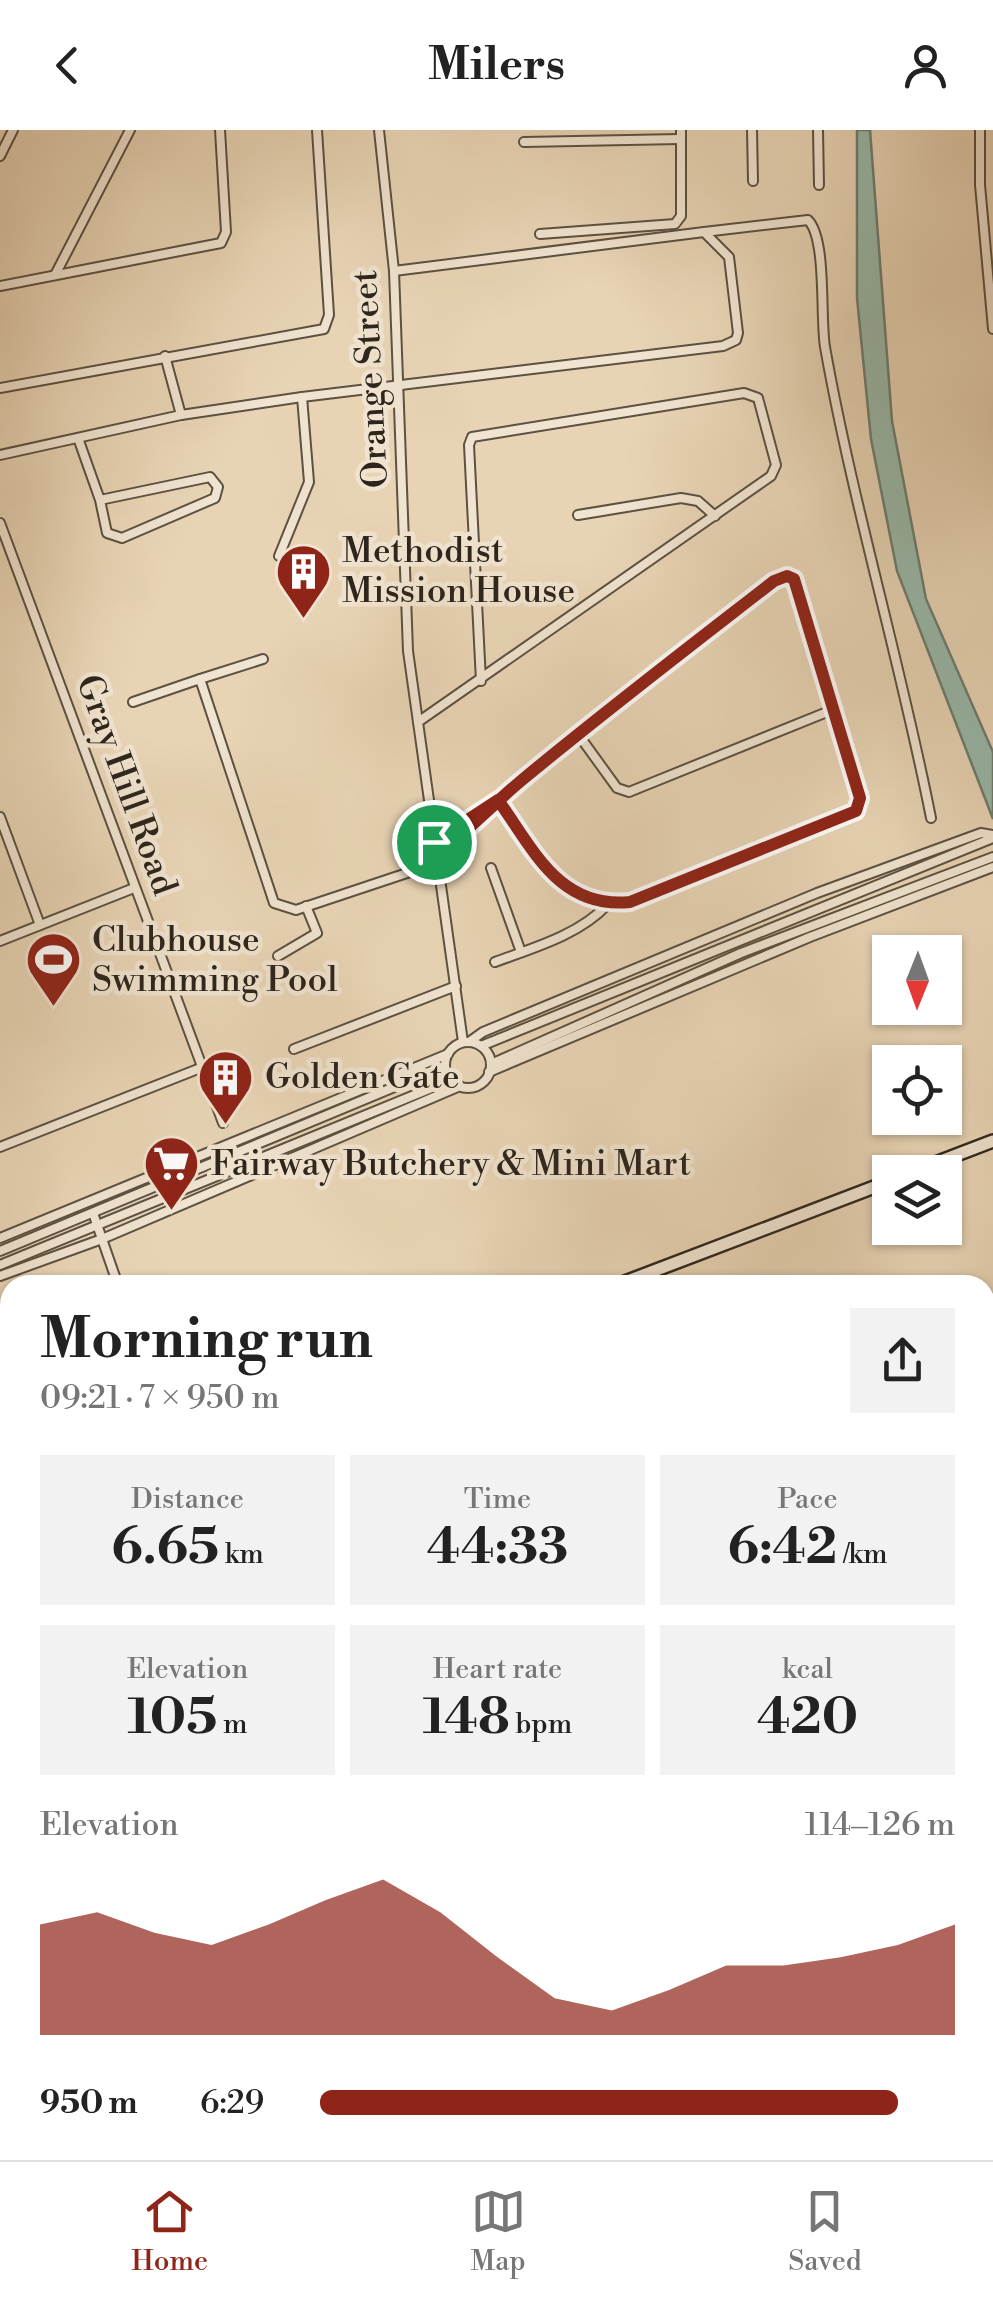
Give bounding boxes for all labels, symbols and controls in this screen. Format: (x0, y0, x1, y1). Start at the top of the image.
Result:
text: Milers (428, 37, 565, 94)
icon: back (40, 38, 95, 93)
icon: person (898, 38, 953, 93)
street label: Orange Street (344, 269, 398, 489)
place label: Methodist Mission House (342, 530, 575, 613)
building icon: Methodist Mission House (273, 541, 333, 620)
street label: Gray Hill Road (66, 669, 186, 901)
pin (392, 800, 477, 885)
icon: arrive (407, 815, 462, 870)
place label: Clubhouse Swimming Pool (92, 919, 338, 1002)
sports icon: Clubhouse Swimming Pool (23, 930, 83, 1009)
north arrow (872, 935, 962, 1025)
map controls (872, 935, 962, 1245)
button: locate (872, 1045, 962, 1135)
building icon: Golden Gate (196, 1047, 256, 1126)
place label: Golden Gate (265, 1056, 460, 1099)
supermarket icon: Fairway Butchery & Mini Mart (142, 1134, 202, 1213)
place label: Fairway Butchery & Mini Mart (211, 1143, 691, 1186)
button: layers (872, 1155, 962, 1245)
text: Morning run (40, 1306, 373, 1375)
button: share (850, 1308, 955, 1413)
text: 09:21 · 7 × 950 m (40, 1378, 279, 1418)
text: Distance (131, 1482, 244, 1517)
text: Time (464, 1482, 531, 1517)
text: Pace (777, 1482, 838, 1517)
text: 6.65 (111, 1517, 219, 1579)
text: 44:33 (427, 1517, 568, 1579)
text: 6:42 (727, 1517, 837, 1579)
text: km (219, 1537, 264, 1572)
text: /km (837, 1537, 888, 1572)
text: Elevation (127, 1652, 248, 1687)
text: Heart rate (433, 1652, 562, 1687)
text: kcal (782, 1652, 833, 1687)
text: 105 (127, 1687, 217, 1749)
text: 148 (423, 1687, 510, 1749)
text: 420 (757, 1687, 858, 1749)
text: m (217, 1707, 248, 1742)
text: bpm (510, 1707, 572, 1742)
text: Elevation (40, 1805, 179, 1845)
text: 114–126 m (805, 1805, 955, 1845)
text: 950 m (40, 2083, 138, 2123)
text: 6:29 (200, 2083, 264, 2123)
tab: Home (131, 2184, 208, 2279)
tab: Map (471, 2184, 526, 2279)
tab: Saved (788, 2184, 862, 2279)

